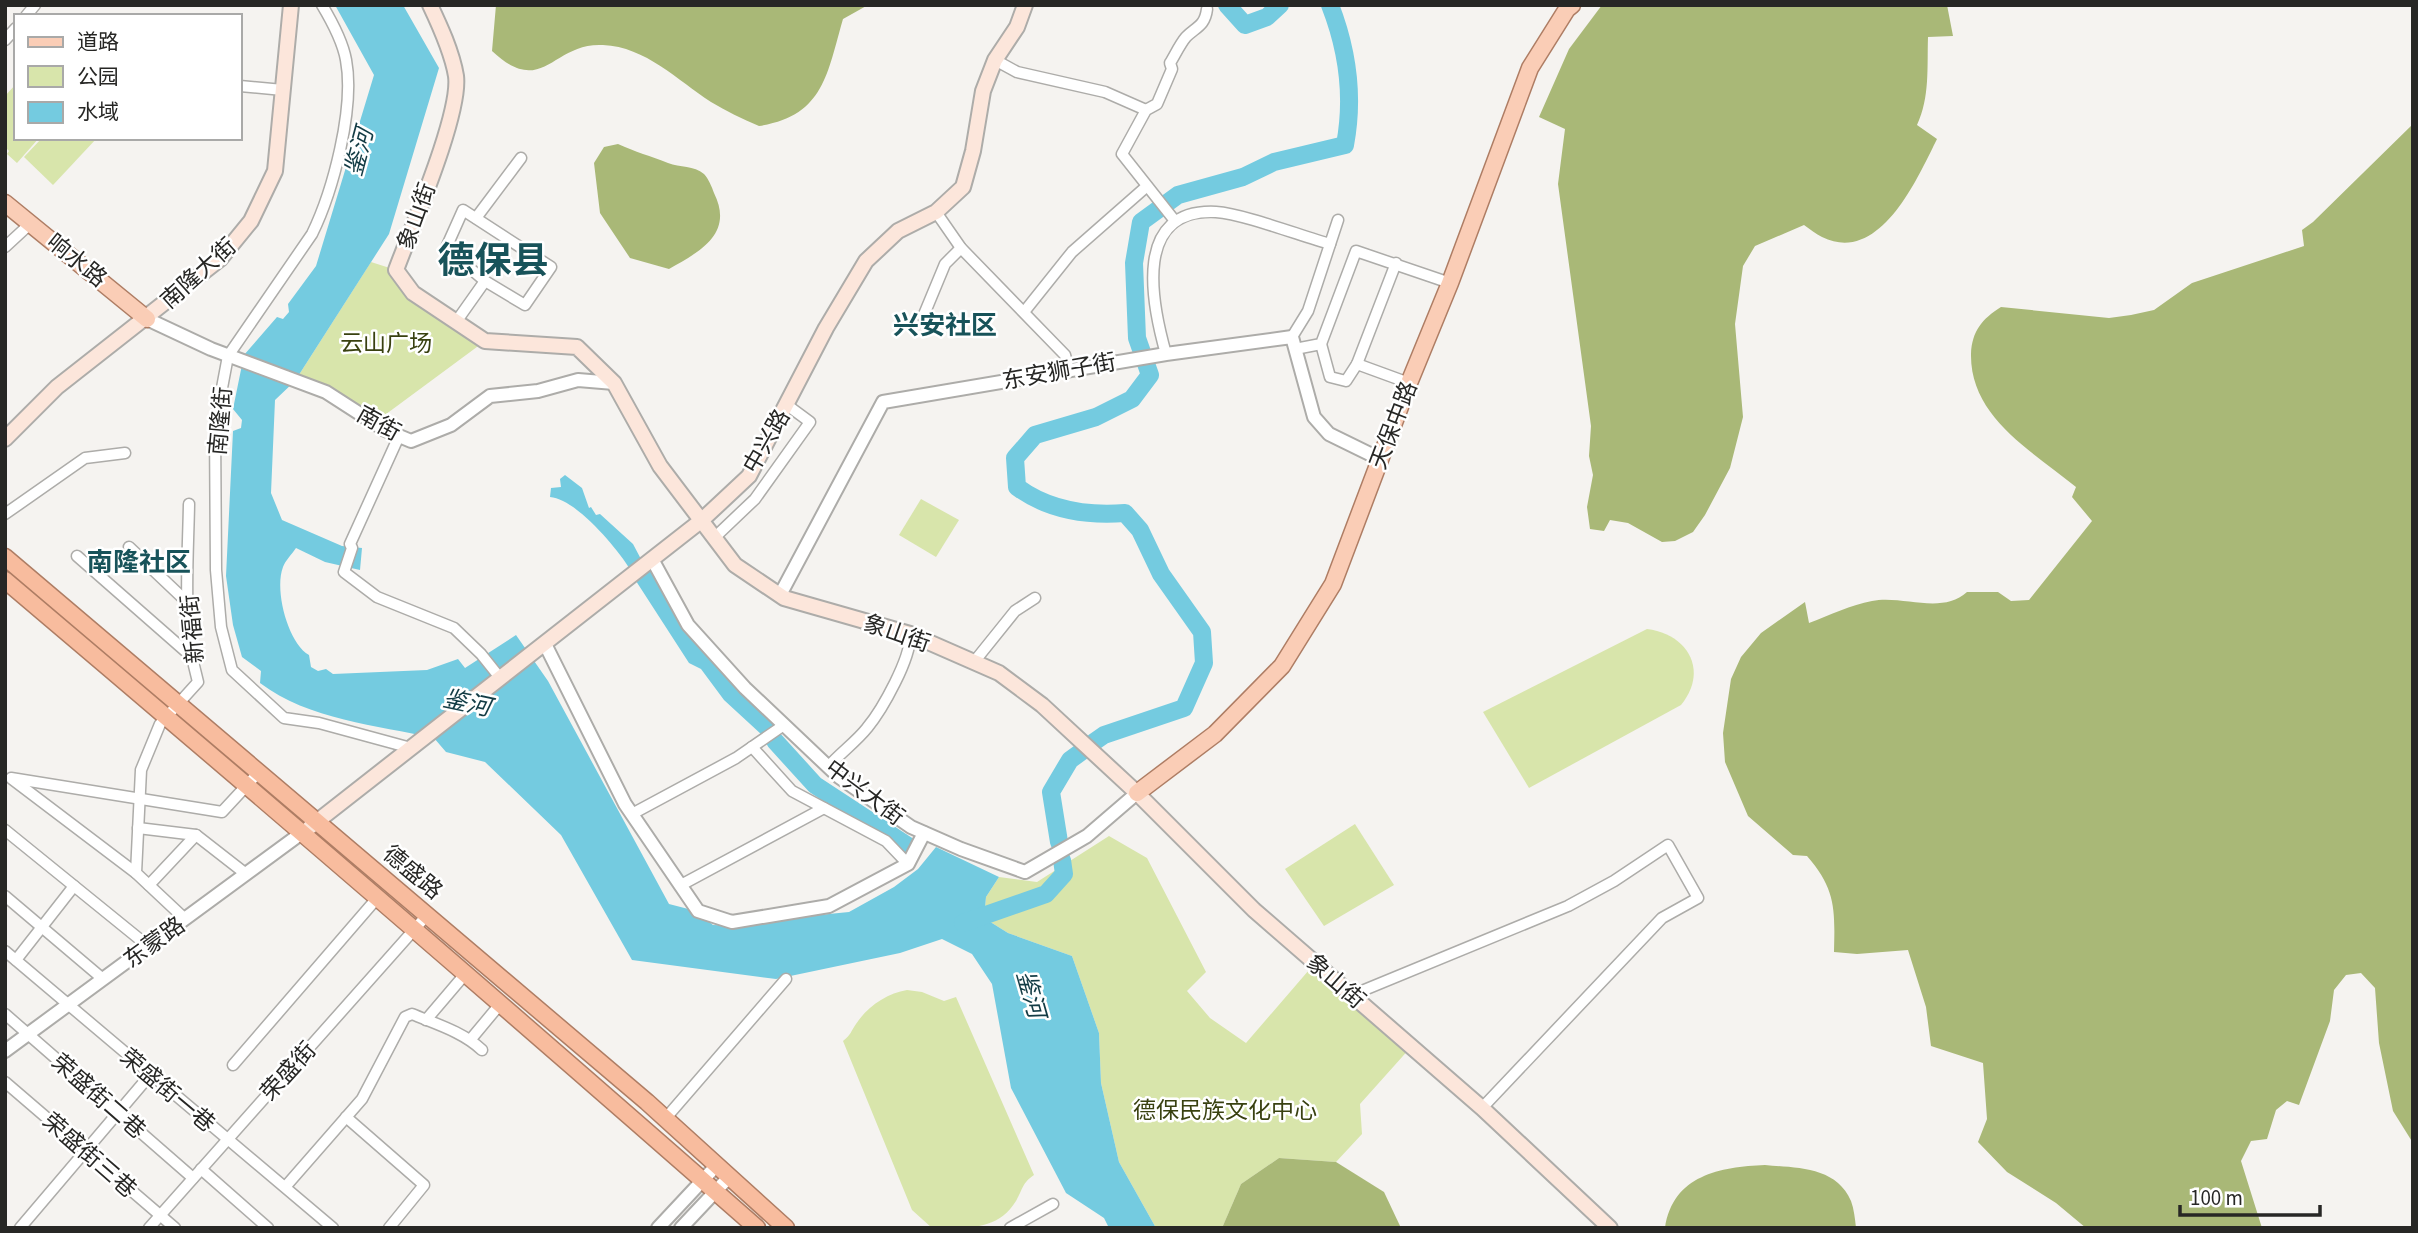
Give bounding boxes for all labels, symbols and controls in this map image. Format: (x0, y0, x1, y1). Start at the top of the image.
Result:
legend (14, 14, 242, 140)
text: 道路 (77, 27, 119, 57)
text: 公园 (77, 62, 119, 92)
text: 水域 (77, 97, 119, 127)
water label: 鉴河 (336, 121, 384, 180)
street label: 象山街 (389, 178, 444, 254)
street label: 响水路 (39, 226, 114, 295)
street label: 南隆大街 (153, 230, 244, 316)
district label: 德保县 (438, 235, 549, 288)
district label: 兴安社区 (893, 307, 997, 344)
park label: 云山广场 (340, 327, 432, 360)
street label: 东安狮子街 (1000, 345, 1119, 398)
street label: 天保中路 (1362, 376, 1425, 474)
street label: 南隆街 (201, 385, 240, 457)
street label: 南街 (351, 398, 407, 449)
street label: 中兴路 (735, 403, 798, 479)
district label: 南隆社区 (87, 544, 191, 581)
street label: 新福街 (173, 593, 212, 665)
street label: 象山街 (859, 607, 935, 660)
water label: 鉴河 (440, 681, 498, 726)
street label: 中兴大街 (818, 752, 911, 833)
street label: 德盛路 (376, 838, 450, 907)
street label: 东蒙路 (117, 909, 192, 976)
street label: 象山街 (1299, 946, 1373, 1016)
water label: 鉴河 (1007, 966, 1055, 1026)
street label: 荣盛街 (253, 1035, 324, 1108)
street label: 荣盛街一巷 (113, 1041, 222, 1140)
street label: 荣盛街二巷 (44, 1046, 153, 1147)
park label: 德保民族文化中心 (1133, 1094, 1317, 1127)
street label: 荣盛街三巷 (35, 1105, 144, 1206)
scale bar (2180, 1174, 2320, 1218)
text: 100 m (2190, 1183, 2243, 1213)

